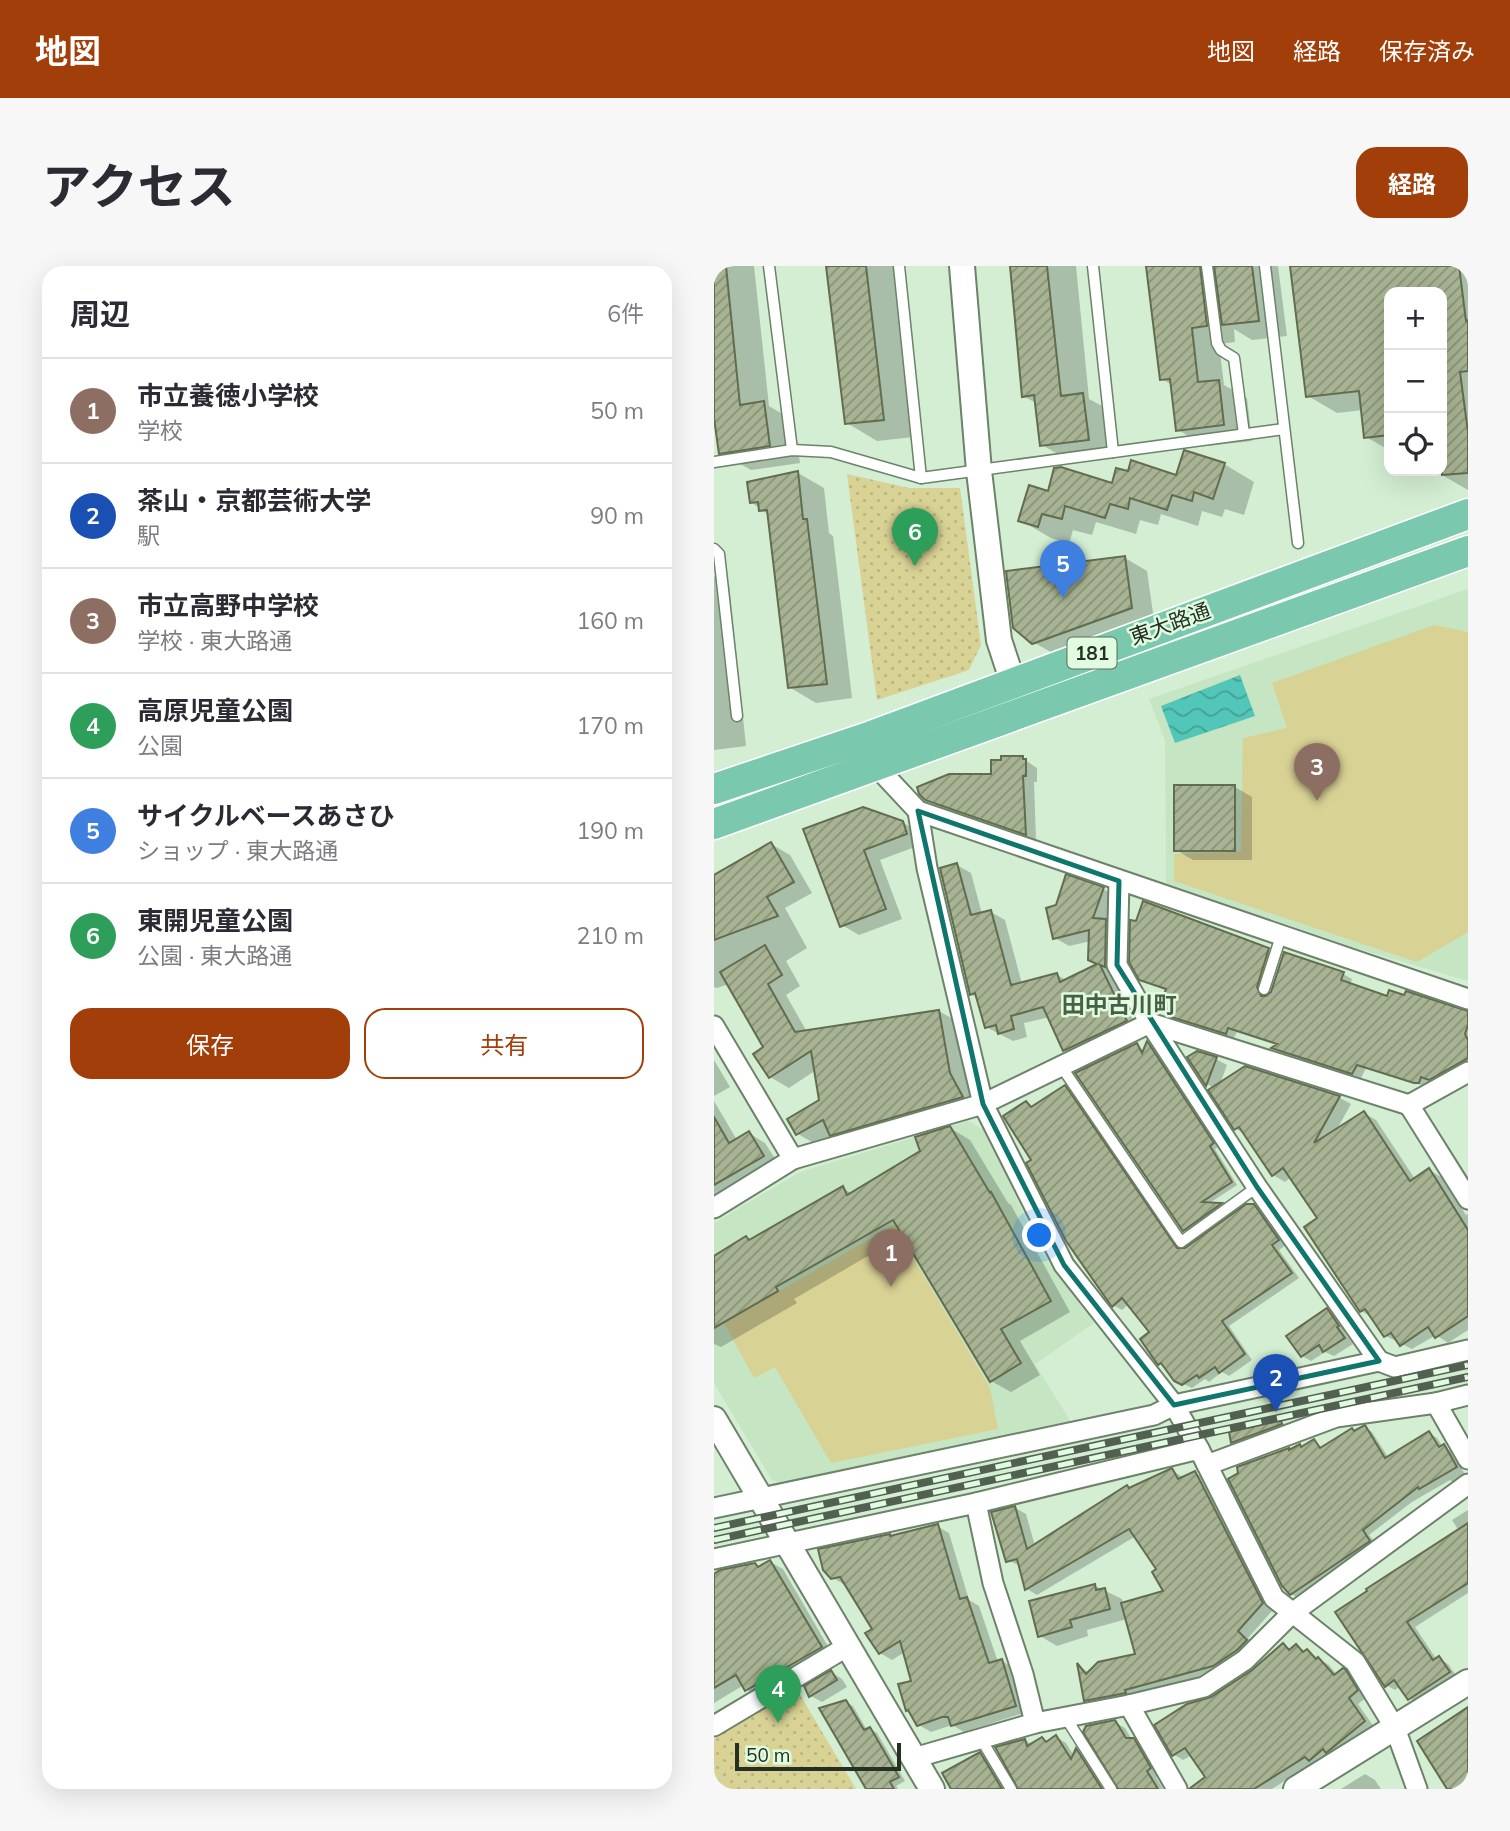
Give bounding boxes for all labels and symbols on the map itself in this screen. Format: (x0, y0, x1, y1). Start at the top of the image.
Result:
pin: 6 (892, 508, 938, 566)
pin: 5 (1040, 540, 1086, 598)
street label: 東大路通 (1126, 596, 1214, 650)
road number: 181 (1068, 638, 1116, 668)
pin: 3 (1294, 743, 1340, 801)
district label: 田中古川町 (1062, 990, 1177, 1019)
your location (1022, 1218, 1056, 1252)
pin: 1 (868, 1229, 914, 1287)
pin: 2 (1253, 1354, 1299, 1412)
pin: 4 (755, 1665, 801, 1723)
scale bar (735, 1740, 901, 1772)

